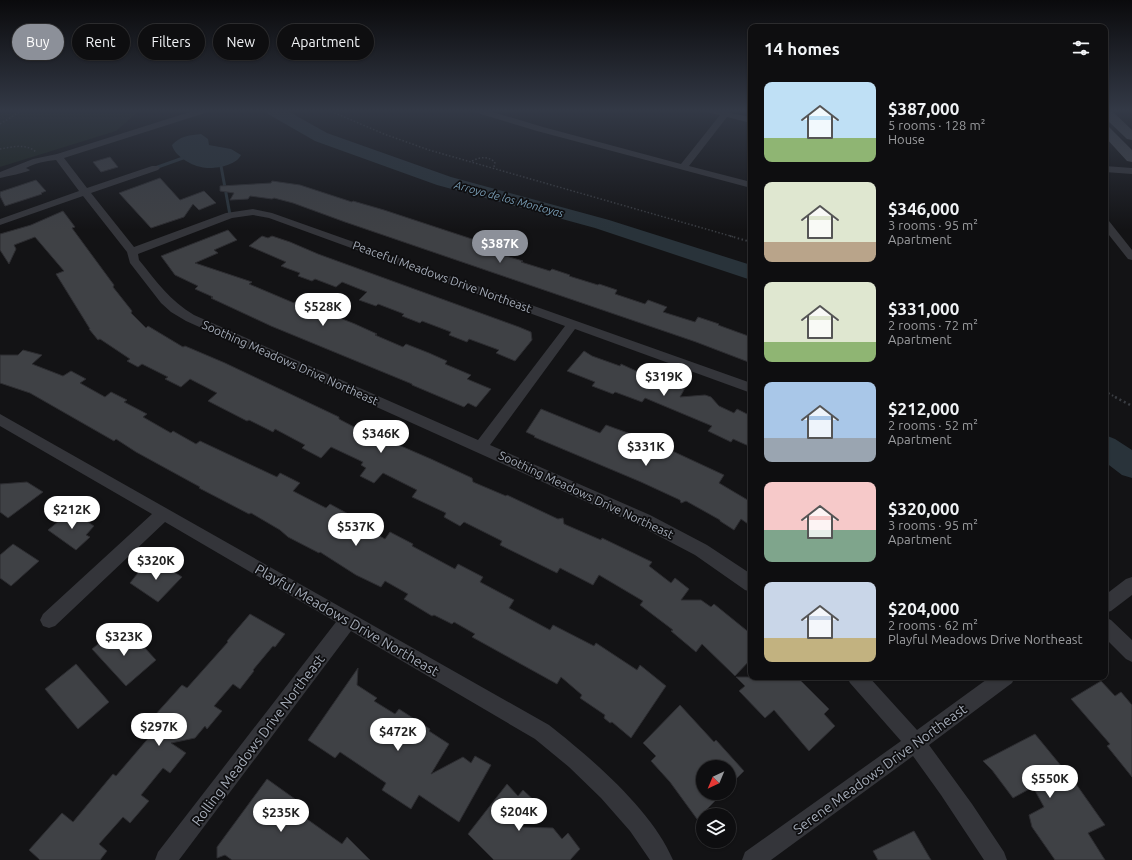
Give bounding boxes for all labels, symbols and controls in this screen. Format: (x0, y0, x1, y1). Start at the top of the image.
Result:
chip: Buy (12, 24, 64, 60)
chip: Rent (72, 24, 130, 60)
chip: Filters (138, 24, 205, 60)
chip: New (213, 24, 269, 60)
chip: Apartment (277, 24, 374, 60)
icon: filters (1070, 37, 1092, 59)
text: 14 homes (764, 39, 840, 58)
icon: home (796, 98, 844, 146)
text: $387,000 (888, 99, 959, 118)
text: 5 rooms · 128 m² (888, 118, 985, 132)
text: House (888, 132, 925, 146)
water label: Arroyo de los Montoyas (452, 178, 565, 219)
icon: home (796, 198, 844, 246)
text: $346,000 (888, 199, 959, 218)
text: 3 rooms · 95 m² (888, 218, 978, 232)
pin: $387K (472, 230, 528, 264)
text: Apartment (888, 232, 952, 246)
text: $387K (481, 236, 519, 250)
street label: Peaceful Meadows Drive Northeast (351, 238, 534, 315)
pin: $528K (295, 293, 351, 327)
icon: home (796, 298, 844, 346)
text: $528K (304, 299, 342, 313)
text: $331,000 (888, 299, 959, 318)
street label: Soothing Meadows Drive Northeast (200, 318, 381, 408)
text: 2 rooms · 72 m² (888, 318, 978, 332)
text: Apartment (888, 332, 952, 346)
pin: $319K (636, 363, 692, 397)
text: $319K (645, 369, 683, 383)
icon: home (796, 398, 844, 446)
text: $212,000 (888, 399, 959, 418)
text: 2 rooms · 52 m² (888, 418, 978, 432)
pin: $346K (353, 420, 409, 454)
text: $346K (362, 426, 400, 440)
text: Apartment (888, 432, 952, 446)
pin: $331K (618, 433, 674, 467)
text: $331K (627, 439, 665, 453)
street label: Soothing Meadows Drive Northeast (497, 448, 676, 541)
pin: $212K (44, 496, 100, 530)
icon: home (796, 498, 844, 546)
text: $320,000 (888, 499, 959, 518)
text: $212K (53, 502, 91, 516)
pin: $537K (328, 513, 384, 547)
text: 3 rooms · 95 m² (888, 518, 978, 532)
text: $537K (337, 519, 375, 533)
text: Apartment (888, 532, 952, 546)
pin: $320K (128, 547, 184, 581)
text: $320K (137, 553, 175, 567)
street label: Playful Meadows Drive Northeast (252, 561, 442, 680)
icon: home (796, 598, 844, 646)
text: $204,000 (888, 599, 959, 618)
text: 2 rooms · 62 m² (888, 618, 978, 632)
pin: $323K (96, 623, 152, 657)
text: $323K (105, 629, 143, 643)
text: Playful Meadows Drive Northeast (888, 632, 1083, 646)
street label: Rolling Meadows Drive Northeast (188, 651, 328, 829)
street label: Serene Meadows Drive Northeast (790, 700, 970, 837)
pin: $297K (131, 713, 187, 747)
pin: $472K (370, 718, 426, 752)
text: $297K (140, 719, 178, 733)
text: $472K (379, 724, 417, 738)
north arrow (696, 760, 736, 800)
map controls (696, 760, 736, 848)
pin: $550K (1022, 765, 1078, 799)
text: $550K (1031, 771, 1069, 785)
pin: $204K (491, 798, 547, 832)
pin: $235K (253, 799, 309, 833)
text: $204K (500, 804, 538, 818)
text: $235K (262, 805, 300, 819)
button: layers (696, 808, 736, 848)

